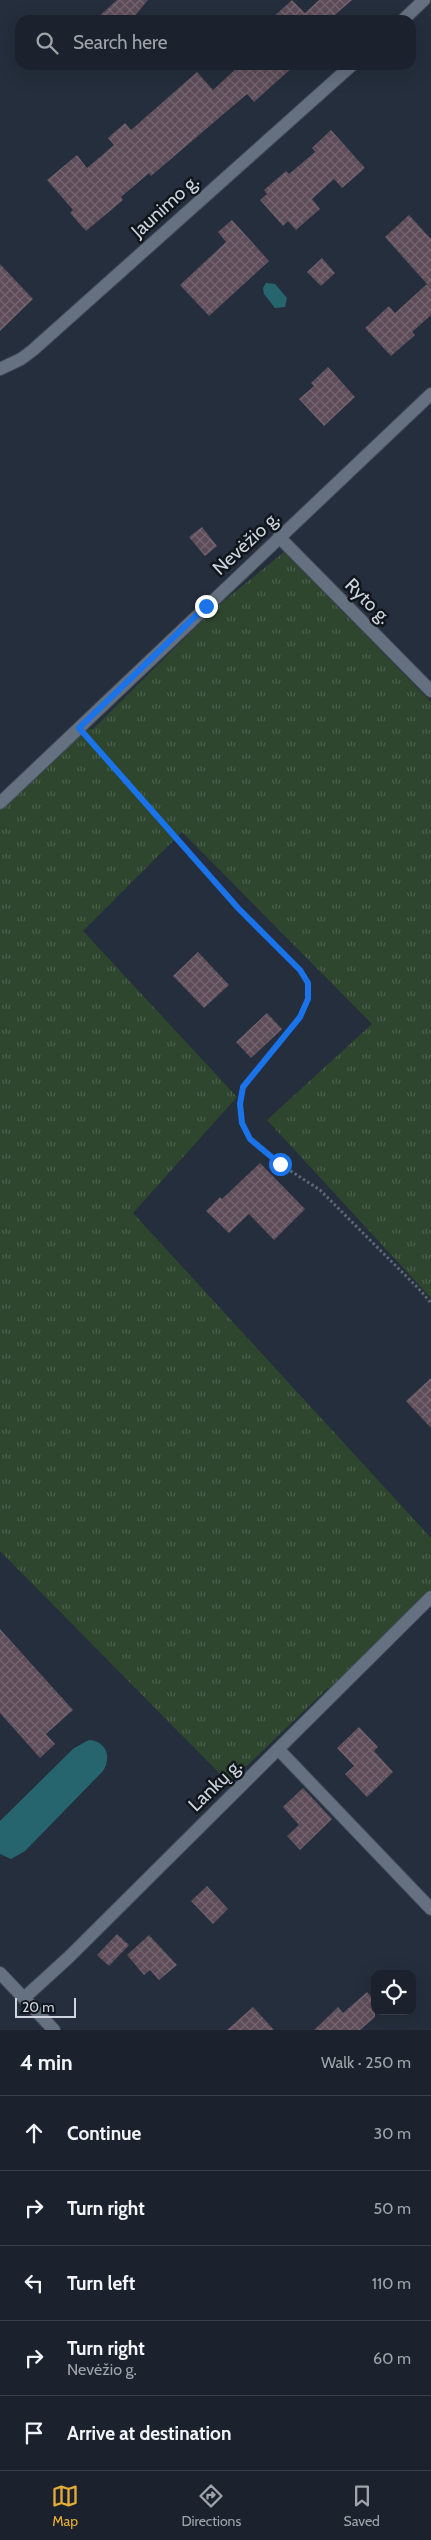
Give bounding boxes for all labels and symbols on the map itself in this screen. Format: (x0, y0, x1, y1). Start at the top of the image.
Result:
street label: Jaunimo g. (126, 170, 204, 243)
street label: Nevėžio g. (208, 506, 284, 580)
street label: Ryto g. (340, 573, 396, 629)
route end (195, 595, 218, 618)
route start (269, 1153, 292, 1176)
street label: Lankų g. (183, 1754, 247, 1816)
scale bar (15, 1995, 76, 2018)

